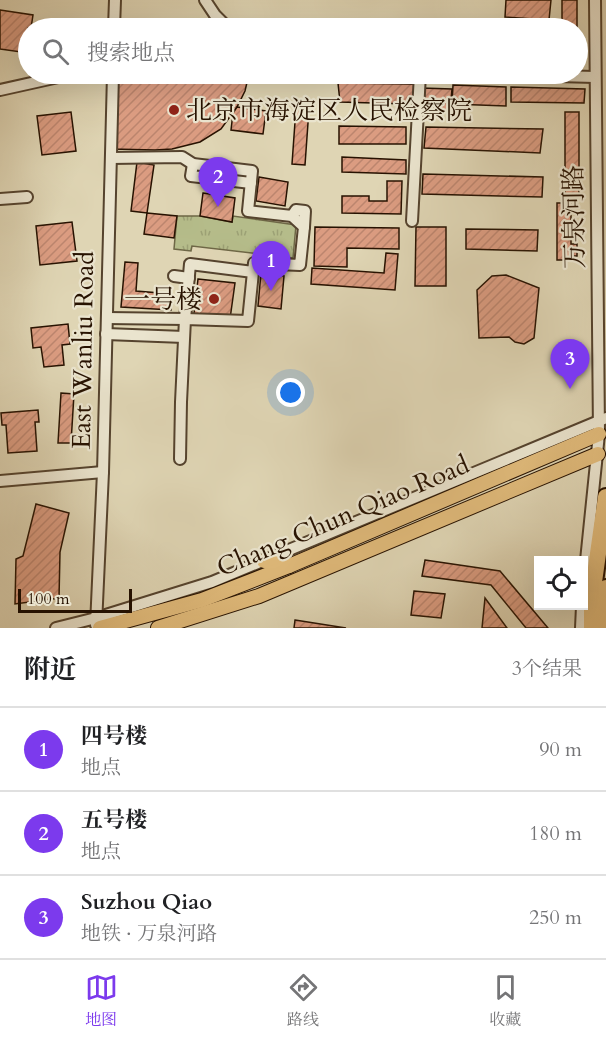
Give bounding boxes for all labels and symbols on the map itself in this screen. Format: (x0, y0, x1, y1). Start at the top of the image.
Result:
place label: 北京市海淀区人民检察院 (186, 93, 472, 128)
marker: 北京市海淀区人民检察院 (167, 103, 181, 117)
pin: 2 (198, 158, 238, 207)
street label: 万泉河路 (556, 165, 592, 269)
pin: 1 (252, 242, 290, 291)
street label: East Wanliu Road (64, 250, 102, 449)
place label: 一号楼 (124, 282, 202, 317)
marker: 一号楼 (207, 292, 221, 306)
pin: 3 (550, 340, 590, 389)
your location (276, 378, 305, 407)
street label: Chang Chun Qiao Road (211, 447, 475, 585)
scale bar (18, 586, 132, 614)

